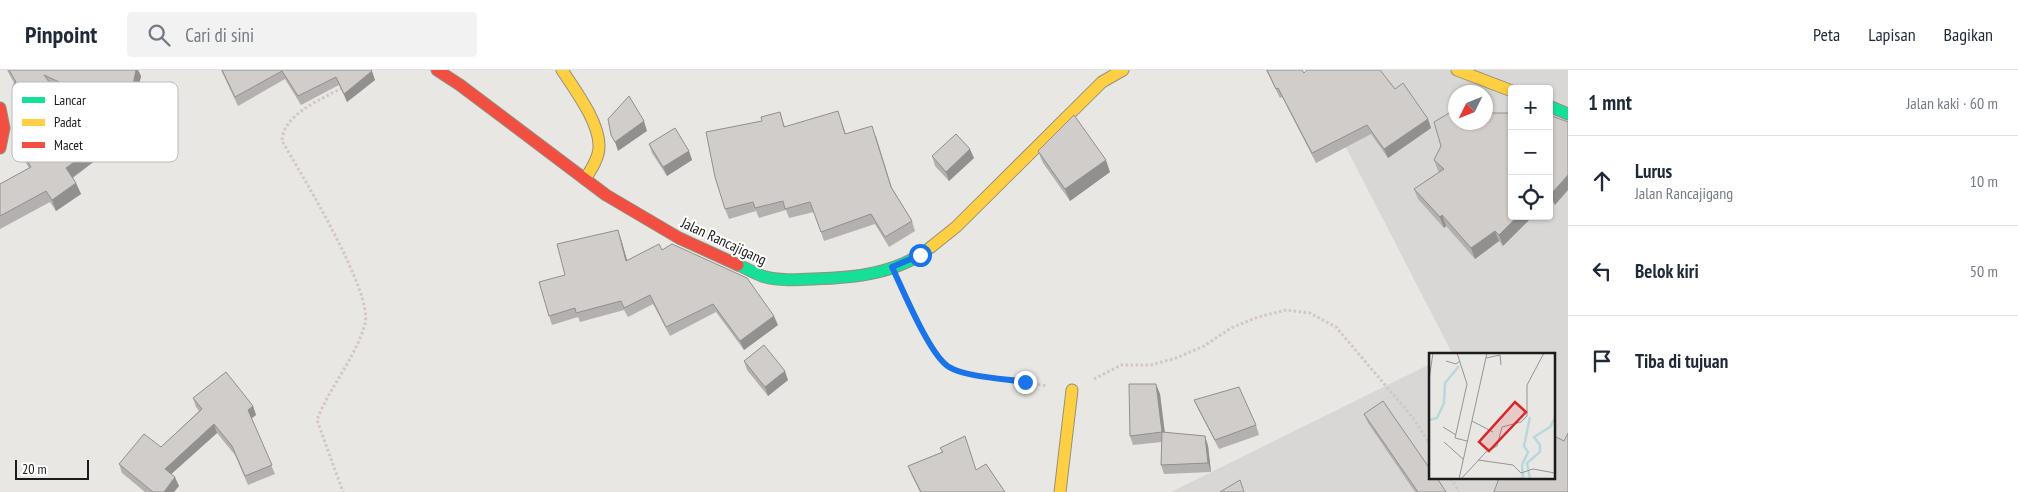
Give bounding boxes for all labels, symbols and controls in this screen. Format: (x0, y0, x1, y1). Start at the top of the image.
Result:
search box (127, 12, 477, 57)
text: Pinpoint (25, 19, 97, 50)
icon: search (145, 21, 173, 49)
text: Cari di sini (185, 23, 254, 47)
text: Peta (1813, 23, 1840, 46)
text: Lapisan (1868, 23, 1916, 46)
text: Bagikan (1944, 23, 1993, 46)
legend (12, 82, 178, 162)
north arrow (1448, 85, 1493, 130)
map controls (1508, 85, 1553, 220)
button: + (1508, 85, 1553, 130)
text: 1 mnt (1588, 89, 1632, 116)
text: Lancar (54, 91, 86, 109)
text: Jalan kaki · 60 m (1907, 93, 1998, 113)
text: Padat (54, 113, 81, 131)
button: − (1508, 130, 1553, 175)
text: Macet (54, 136, 83, 154)
text: Lurus (1635, 159, 1672, 183)
icon: ahead (1588, 167, 1616, 195)
text: 10 m (1970, 171, 1998, 191)
button: locate (1508, 175, 1553, 220)
text: Jalan Rancajigang (1635, 183, 1733, 203)
street label: Jalan Rancajigang (677, 213, 770, 269)
route start (909, 244, 932, 267)
icon: left (1588, 257, 1616, 285)
text: Belok kiri (1635, 259, 1699, 283)
text: 50 m (1970, 261, 1998, 281)
icon: arrive (1588, 347, 1616, 375)
text: Tiba di tujuan (1635, 349, 1728, 373)
inset map (1429, 353, 1556, 480)
route end (1014, 371, 1037, 394)
scale bar (15, 457, 89, 480)
text: 20 m (22, 460, 47, 478)

